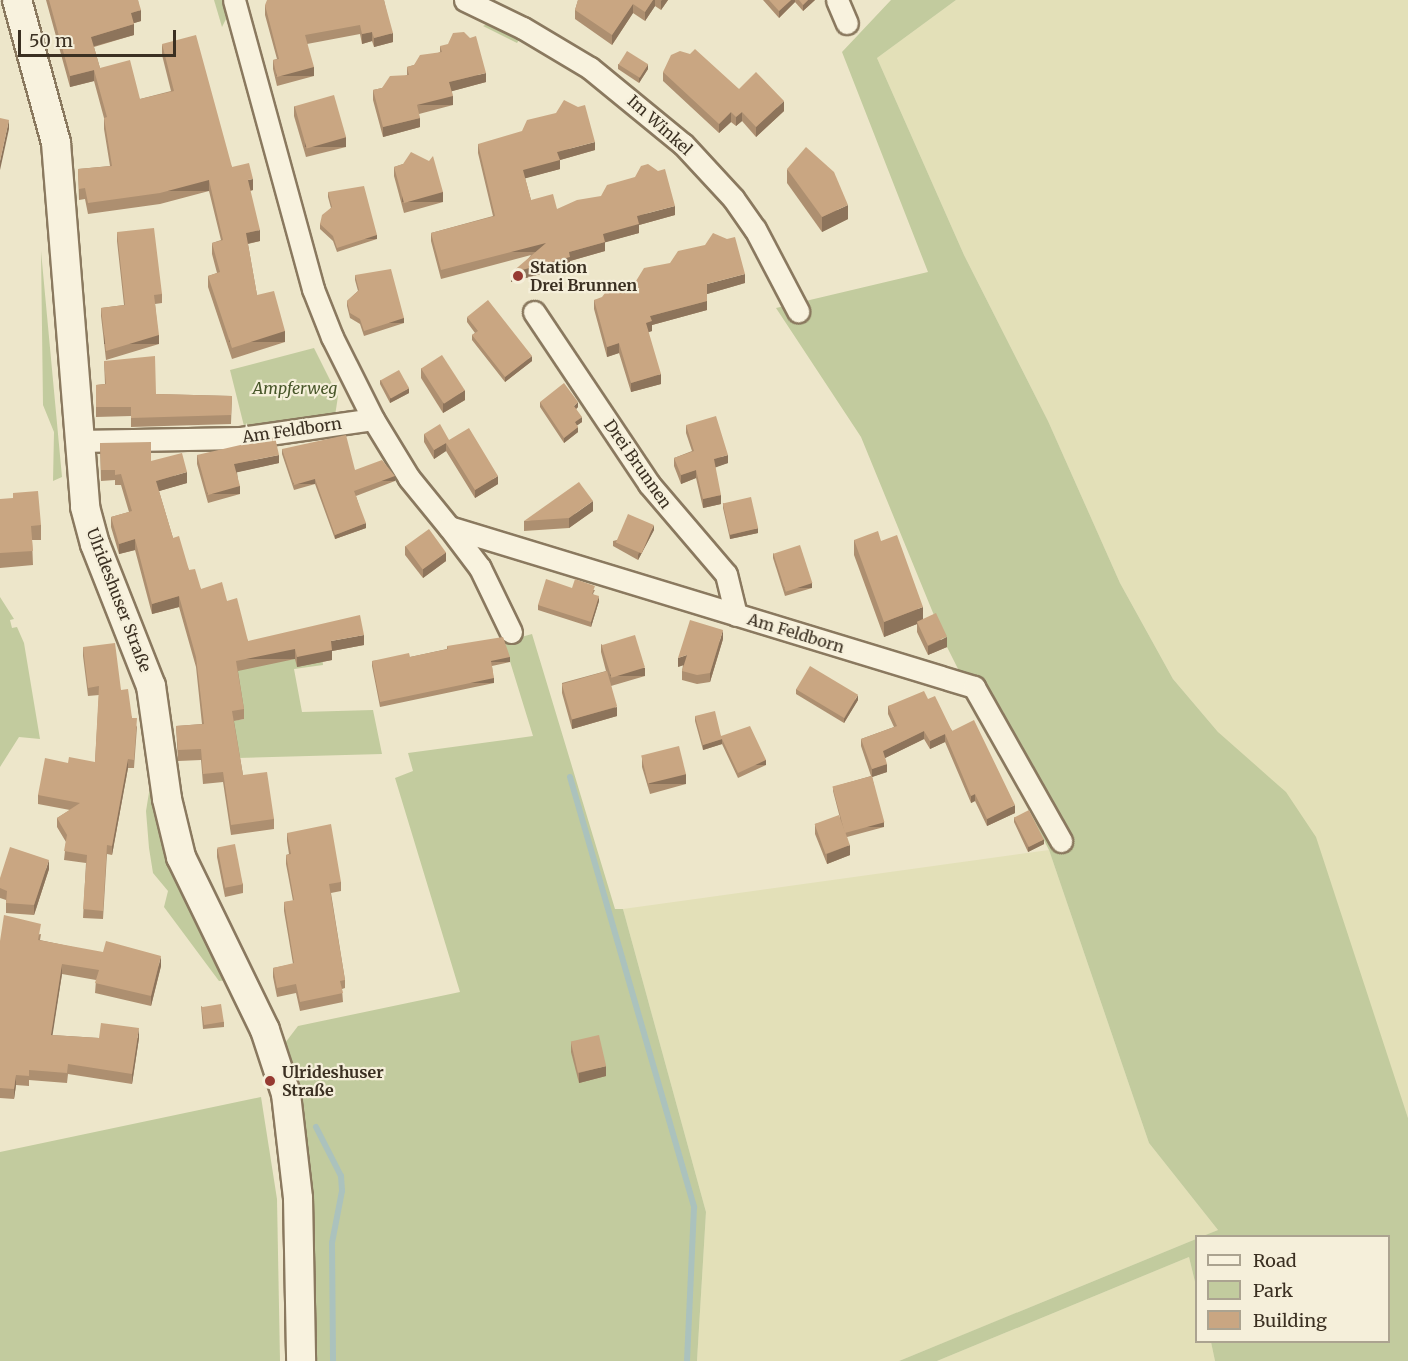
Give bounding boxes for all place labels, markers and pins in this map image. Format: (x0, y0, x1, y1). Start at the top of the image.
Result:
place label: Station Drei Brunnen (530, 257, 637, 295)
marker: Station Drei Brunnen (511, 269, 525, 283)
place label: Ulrideshuser Straße (282, 1062, 384, 1100)
marker: Ulrideshuser Straße (263, 1074, 277, 1088)

